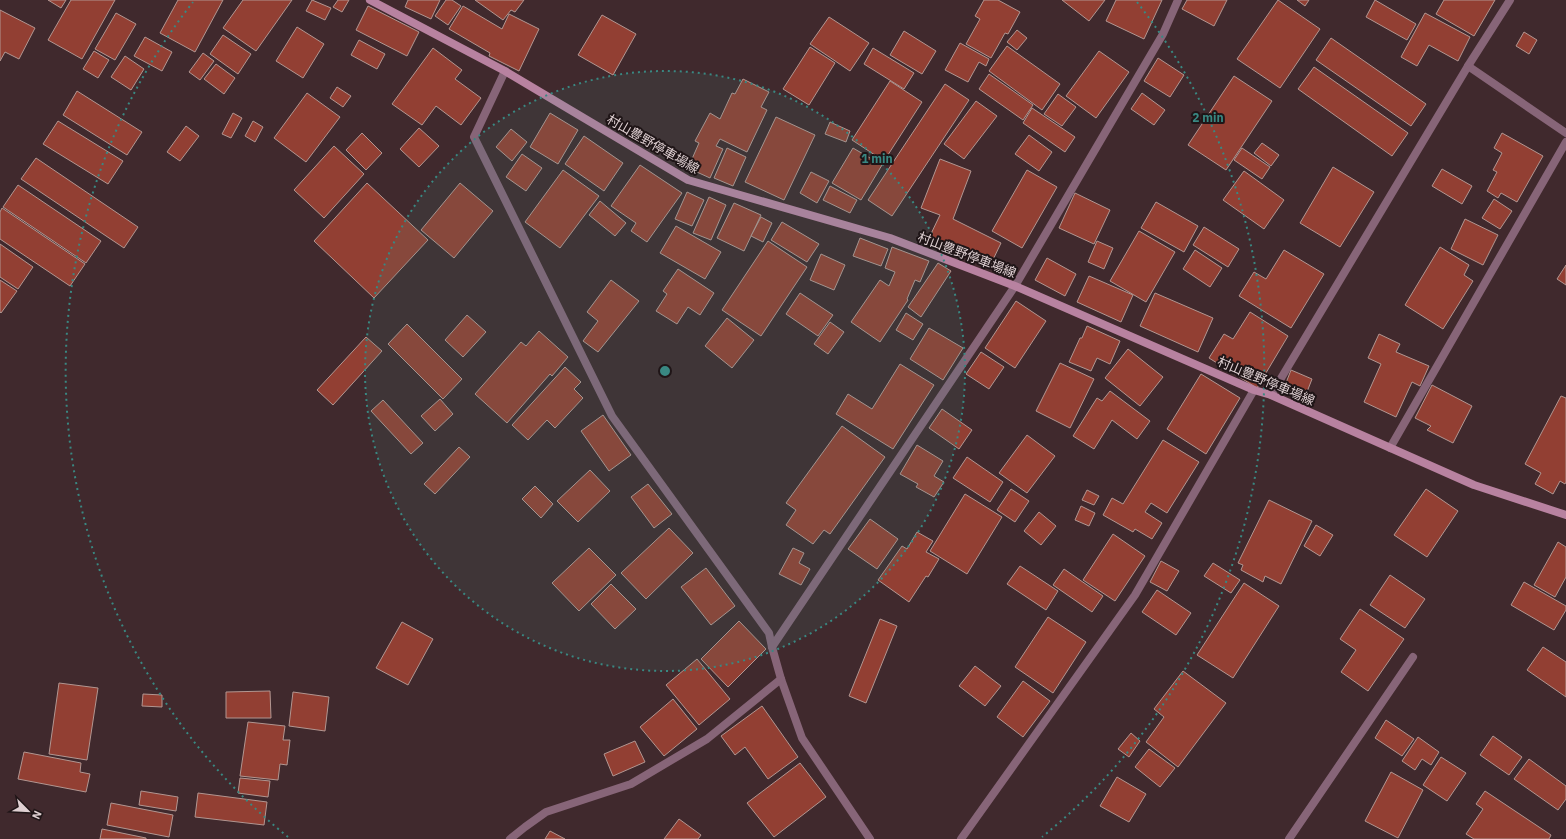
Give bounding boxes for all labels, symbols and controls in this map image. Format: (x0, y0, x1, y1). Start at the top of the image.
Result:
text: 2 min (1192, 110, 1224, 125)
street label: 村山豊野停車場線 (604, 111, 702, 177)
text: 1 min (861, 151, 893, 166)
street label: 村山豊野停車場線 (915, 228, 1019, 282)
street label: 村山豊野停車場線 (1215, 353, 1317, 409)
centre of rings (658, 364, 672, 378)
north arrow (8, 791, 48, 831)
text: N (29, 809, 45, 822)

